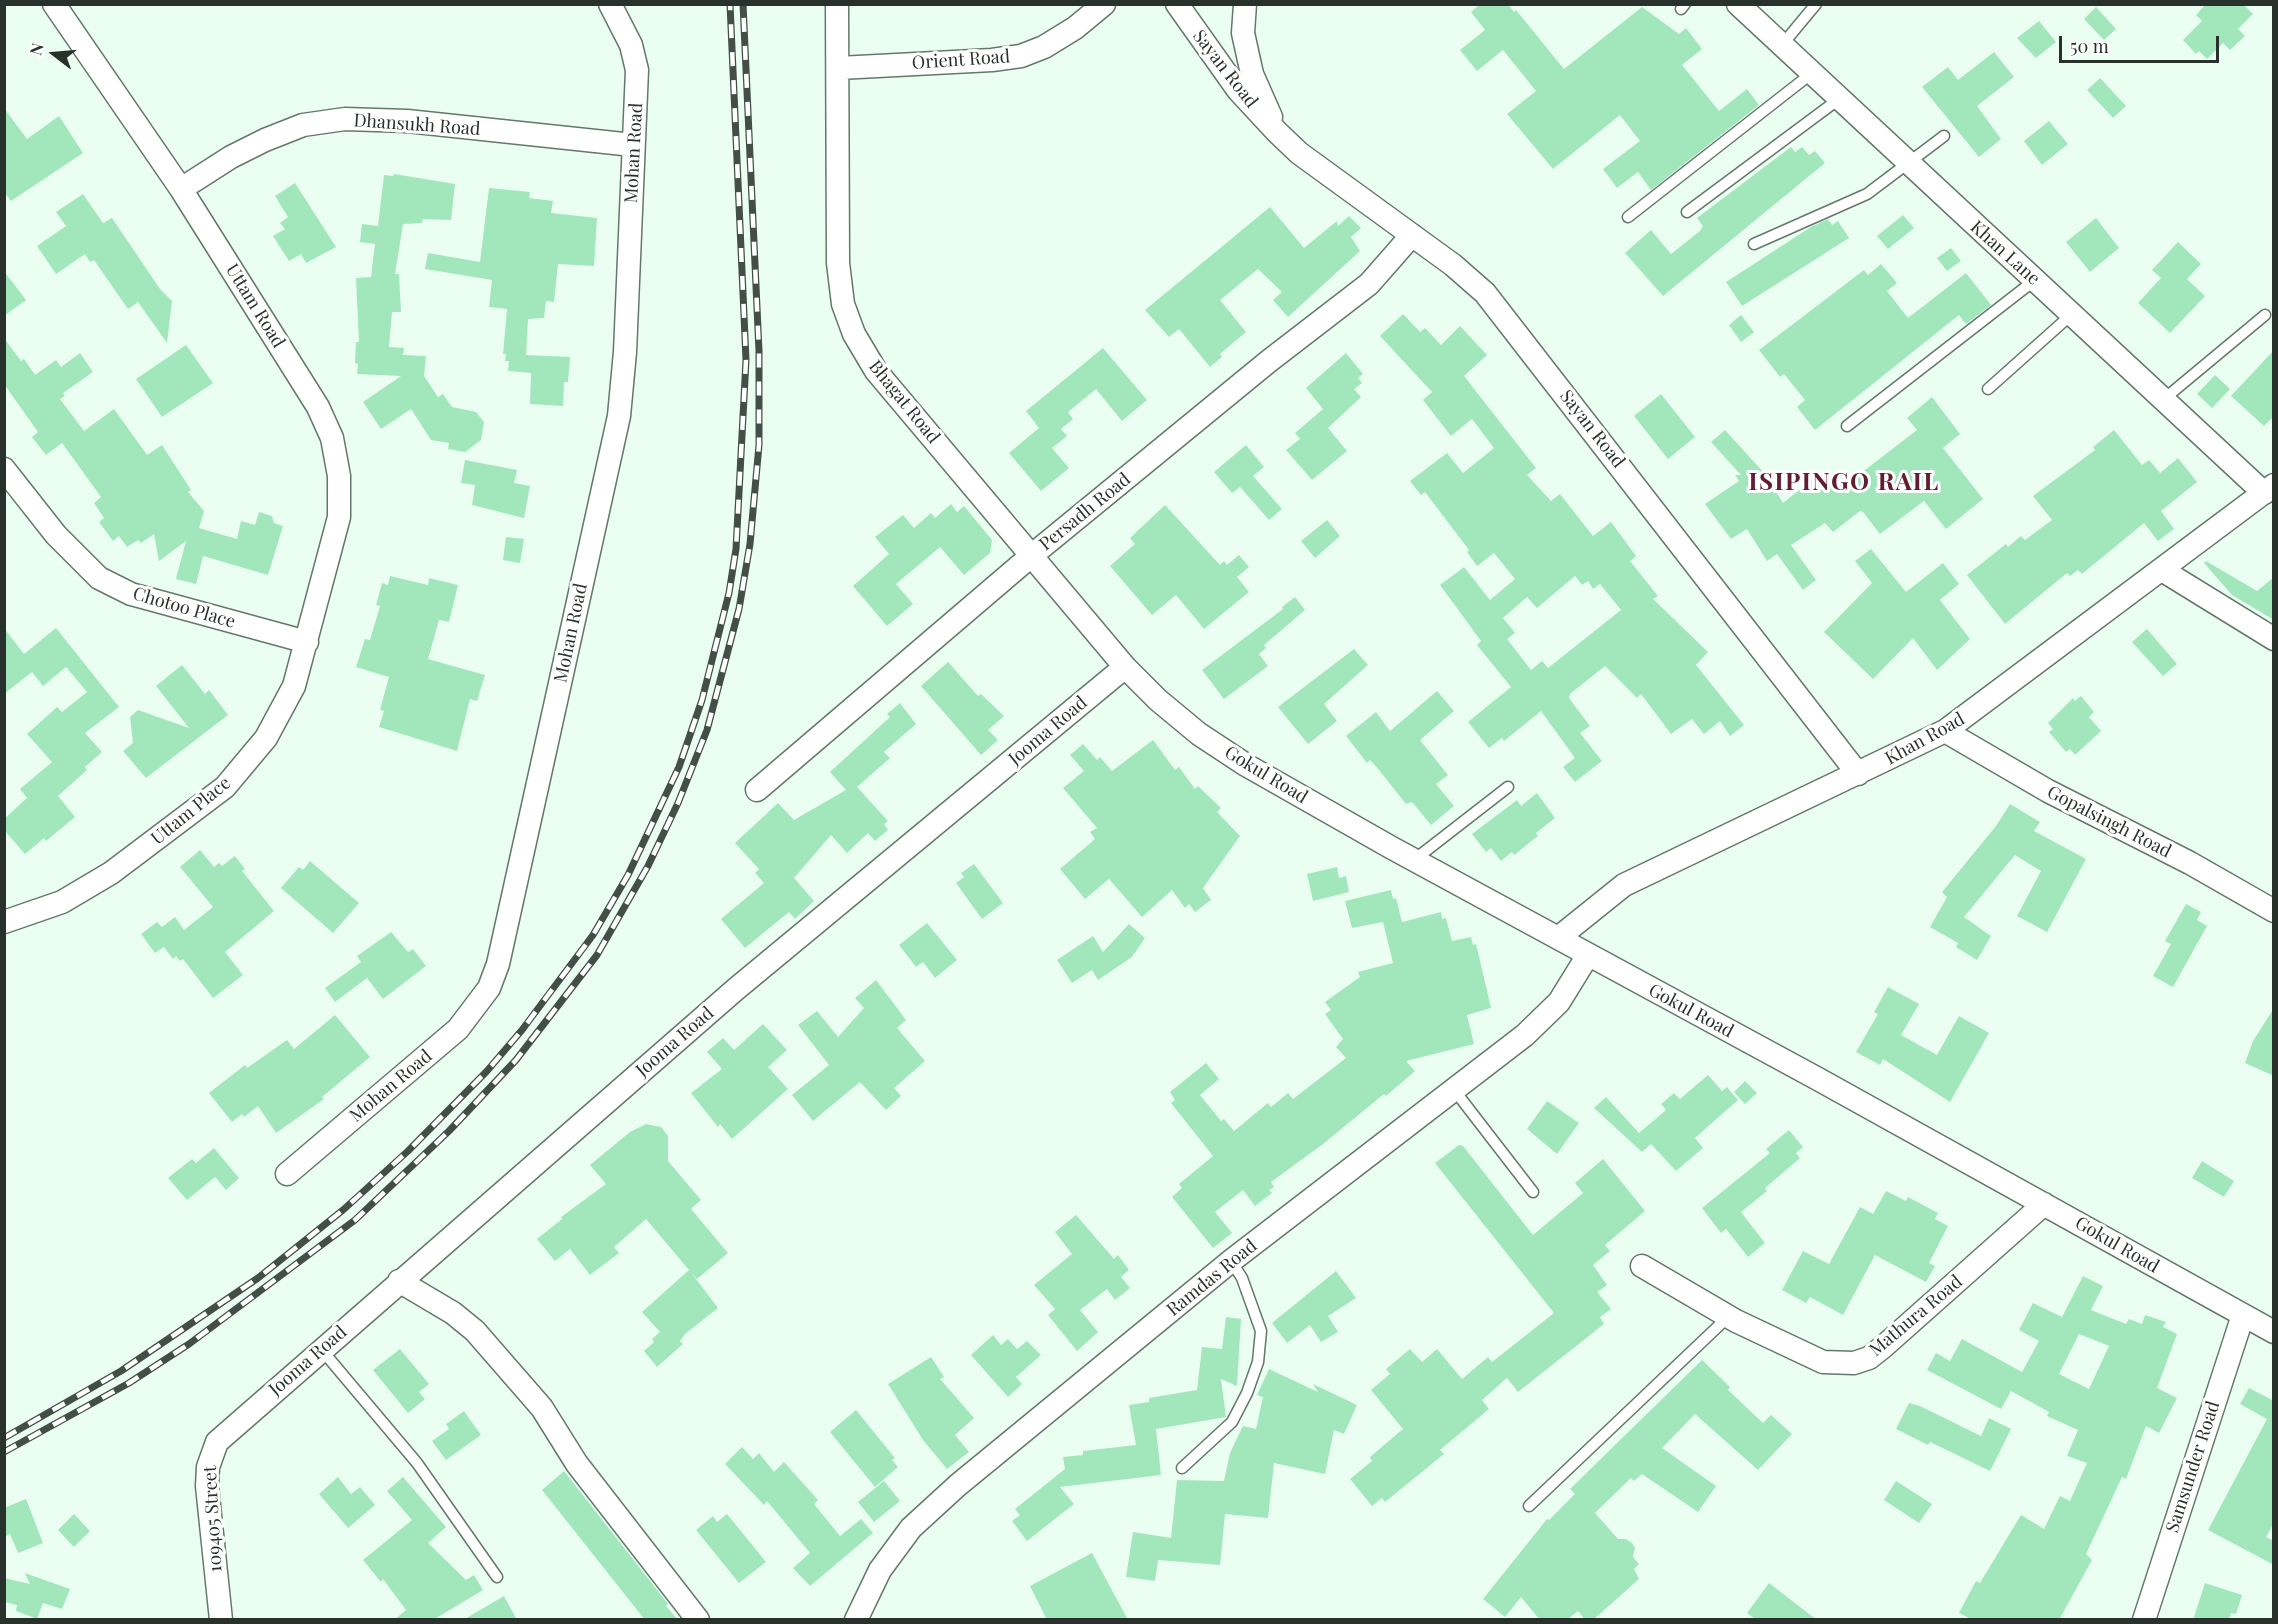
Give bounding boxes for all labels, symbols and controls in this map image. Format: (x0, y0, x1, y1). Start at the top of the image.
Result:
north arrow (24, 24, 84, 84)
scale bar (2062, 24, 2222, 62)
street label: Sayan Road (1188, 26, 1262, 112)
text: 50 m (2070, 34, 2109, 58)
text: N (25, 40, 48, 57)
street label: Orient Road (911, 46, 1011, 74)
street label: Mohan Road (621, 102, 647, 204)
street label: Dhansukh Road (353, 110, 481, 140)
street label: Khan Lane (1966, 216, 2044, 290)
street label: Uttam Road (221, 260, 289, 352)
street label: Bhagat Road (864, 356, 944, 448)
street label: Sayan Road (1555, 386, 1629, 472)
street label: Persadh Road (1035, 469, 1135, 555)
district label: ISIPINGO RAIL (1748, 469, 1940, 497)
street label: Mohan Road (550, 581, 592, 685)
street label: Chotoo Place (130, 583, 238, 633)
street label: Jooma Road (1004, 692, 1092, 770)
street label: Khan Road (1881, 708, 1969, 770)
street label: Gokul Road (1220, 742, 1312, 808)
street label: Uttam Place (147, 772, 235, 850)
street label: Gopalsingh Road (2043, 781, 2175, 863)
street label: Gokul Road (1645, 980, 1737, 1042)
street label: Jooma Road (632, 1002, 718, 1082)
street label: Mohan Road (345, 1045, 437, 1127)
street label: Gokul Road (2071, 1212, 2163, 1278)
street label: Ramdas Road (1163, 1235, 1261, 1321)
street label: Mathura Road (1865, 1271, 1967, 1361)
street label: Jooma Road (265, 1321, 351, 1401)
street label: Samsunder Road (2162, 1399, 2224, 1535)
street label: 109405 Street (199, 1465, 227, 1573)

